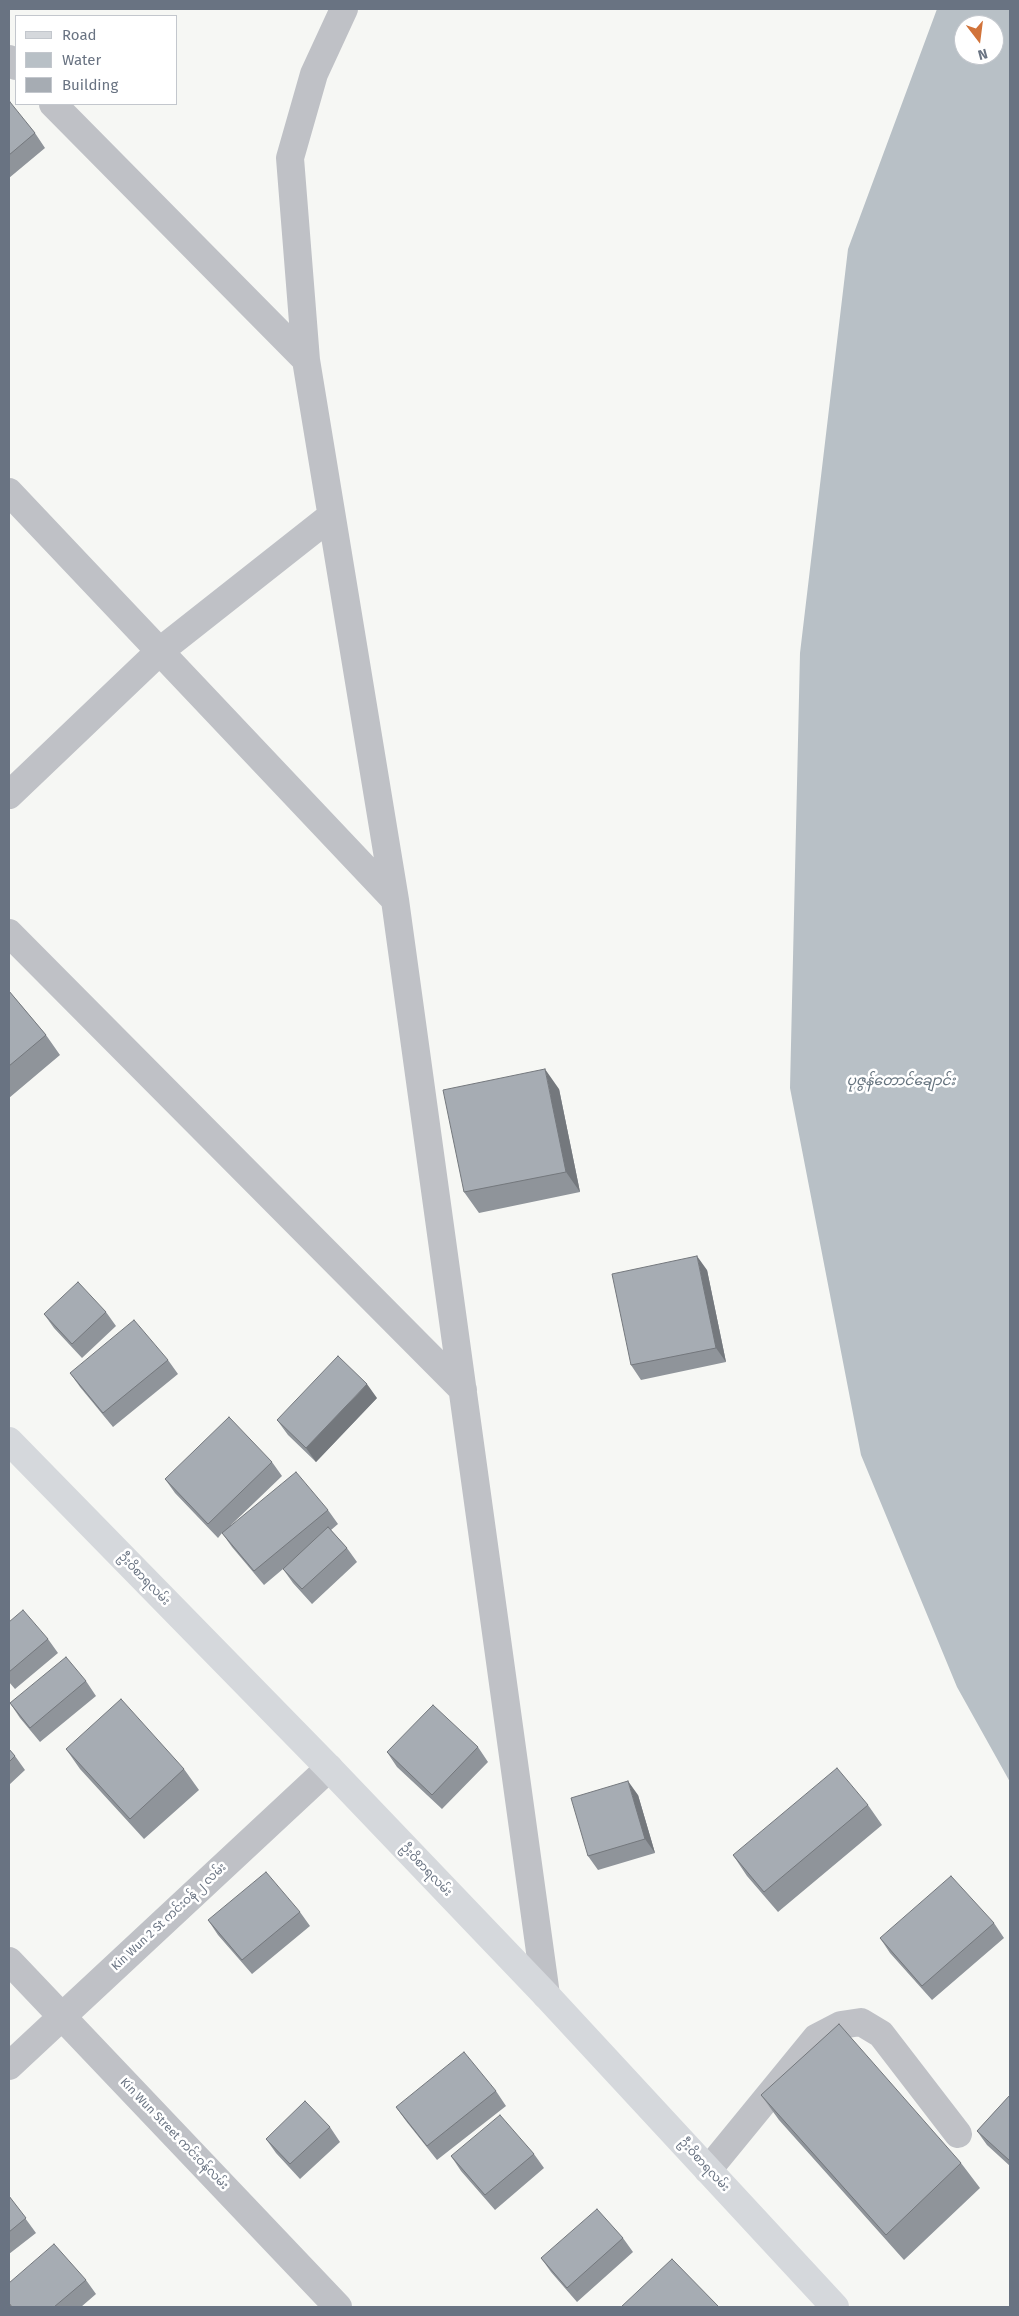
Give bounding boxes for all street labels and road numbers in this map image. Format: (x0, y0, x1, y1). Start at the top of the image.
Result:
street label: ဦးဝိစာရလမ်း (115, 1550, 173, 1608)
street label: ဦးဝိစာရလမ်း (397, 1841, 455, 1899)
street label: Kin Wun 2 St ကင်းဝန် ၂ လမ်း (109, 1860, 229, 1974)
street label: Kin Wun Street ကင်းဝန်လမ်း (117, 2075, 231, 2193)
street label: ဦးဝိစာရလမ်း (676, 2135, 732, 2195)

